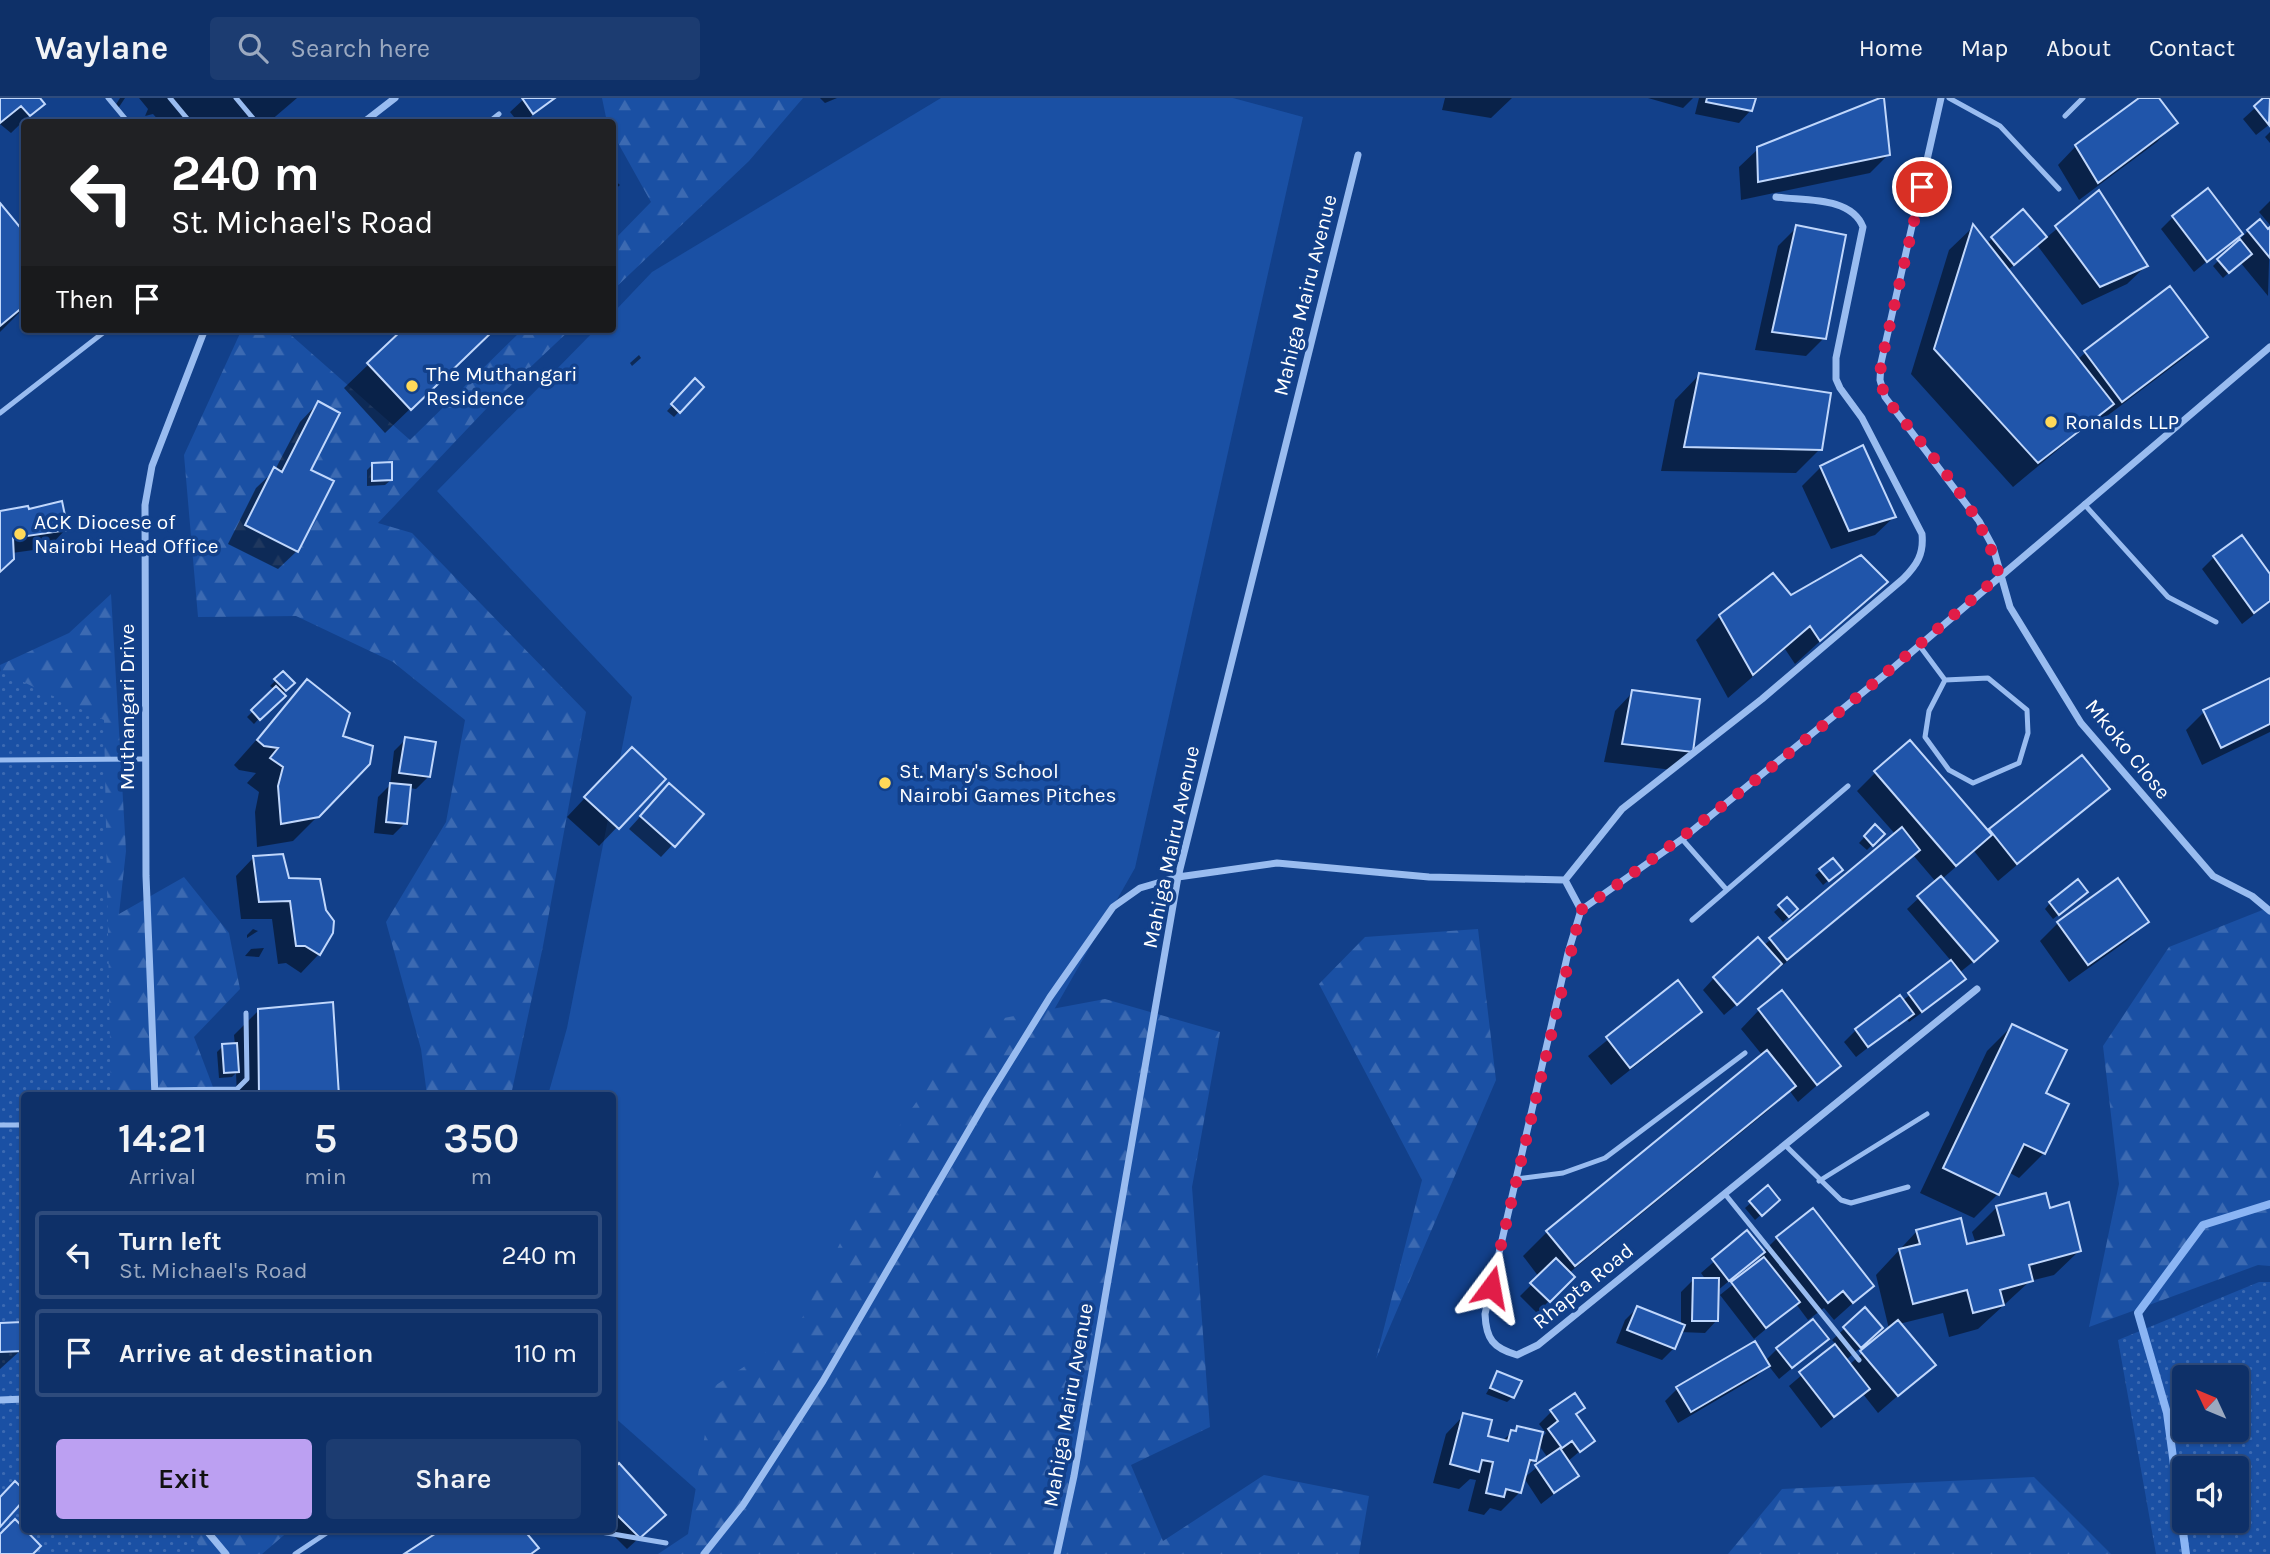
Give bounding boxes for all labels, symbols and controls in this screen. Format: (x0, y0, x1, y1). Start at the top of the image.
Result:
search box (210, 17, 700, 80)
text: Waylane (35, 29, 168, 67)
icon: search (234, 29, 272, 67)
text: Search here (290, 33, 430, 64)
text: Home (1859, 34, 1923, 62)
text: Map (1961, 34, 2008, 62)
text: About (2046, 34, 2111, 62)
text: Contact (2149, 34, 2235, 62)
text: 240 m (171, 145, 320, 202)
icon: left (56, 147, 147, 238)
pin (1892, 157, 1952, 217)
icon: arrive (1903, 168, 1941, 206)
street label: Mahiga Mairu Avenue (1268, 192, 1342, 398)
text: St. Michael's Road (171, 204, 434, 241)
icon: arrive (128, 280, 166, 318)
text: Then (56, 284, 114, 315)
place label: The Muthangari Residence (426, 362, 578, 410)
marker: The Muthangari Residence (404, 378, 420, 394)
place label: Ronalds LLP (2065, 410, 2179, 434)
marker: Ronalds LLP (2043, 414, 2059, 430)
place label: ACK Diocese of Nairobi Head Office (34, 510, 219, 558)
marker: ACK Diocese of Nairobi Head Office (12, 526, 28, 542)
street label: Muthangari Drive (115, 624, 139, 790)
street label: Mkoko Close (2080, 694, 2176, 804)
street label: Mahiga Mairu Avenue (1138, 743, 1204, 951)
place label: St. Mary's School Nairobi Games Pitches (899, 759, 1117, 807)
marker: St. Mary's School Nairobi Games Pitches (877, 775, 893, 791)
text: 14:21 (118, 1113, 208, 1163)
text: 5 (313, 1113, 338, 1163)
text: 350 (443, 1113, 519, 1163)
text: Arrival (129, 1163, 196, 1190)
text: min (304, 1163, 347, 1190)
text: m (471, 1163, 492, 1190)
text: Turn left (119, 1226, 221, 1257)
icon: left (60, 1236, 98, 1274)
street label: Rhapta Road (1528, 1238, 1638, 1334)
text: 240 m (501, 1240, 577, 1271)
position arrow (1454, 1250, 1528, 1324)
text: St. Michael's Road (119, 1257, 308, 1284)
street label: Mahiga Mairu Avenue (1038, 1301, 1098, 1509)
icon: arrive (60, 1334, 98, 1372)
text: Arrive at destination (119, 1338, 373, 1369)
text: 110 m (514, 1338, 577, 1369)
north arrow (2172, 1365, 2249, 1442)
map controls (2172, 1365, 2249, 1533)
button: Exit (56, 1439, 312, 1519)
button: Share (326, 1439, 581, 1519)
button: sound (2172, 1456, 2249, 1533)

